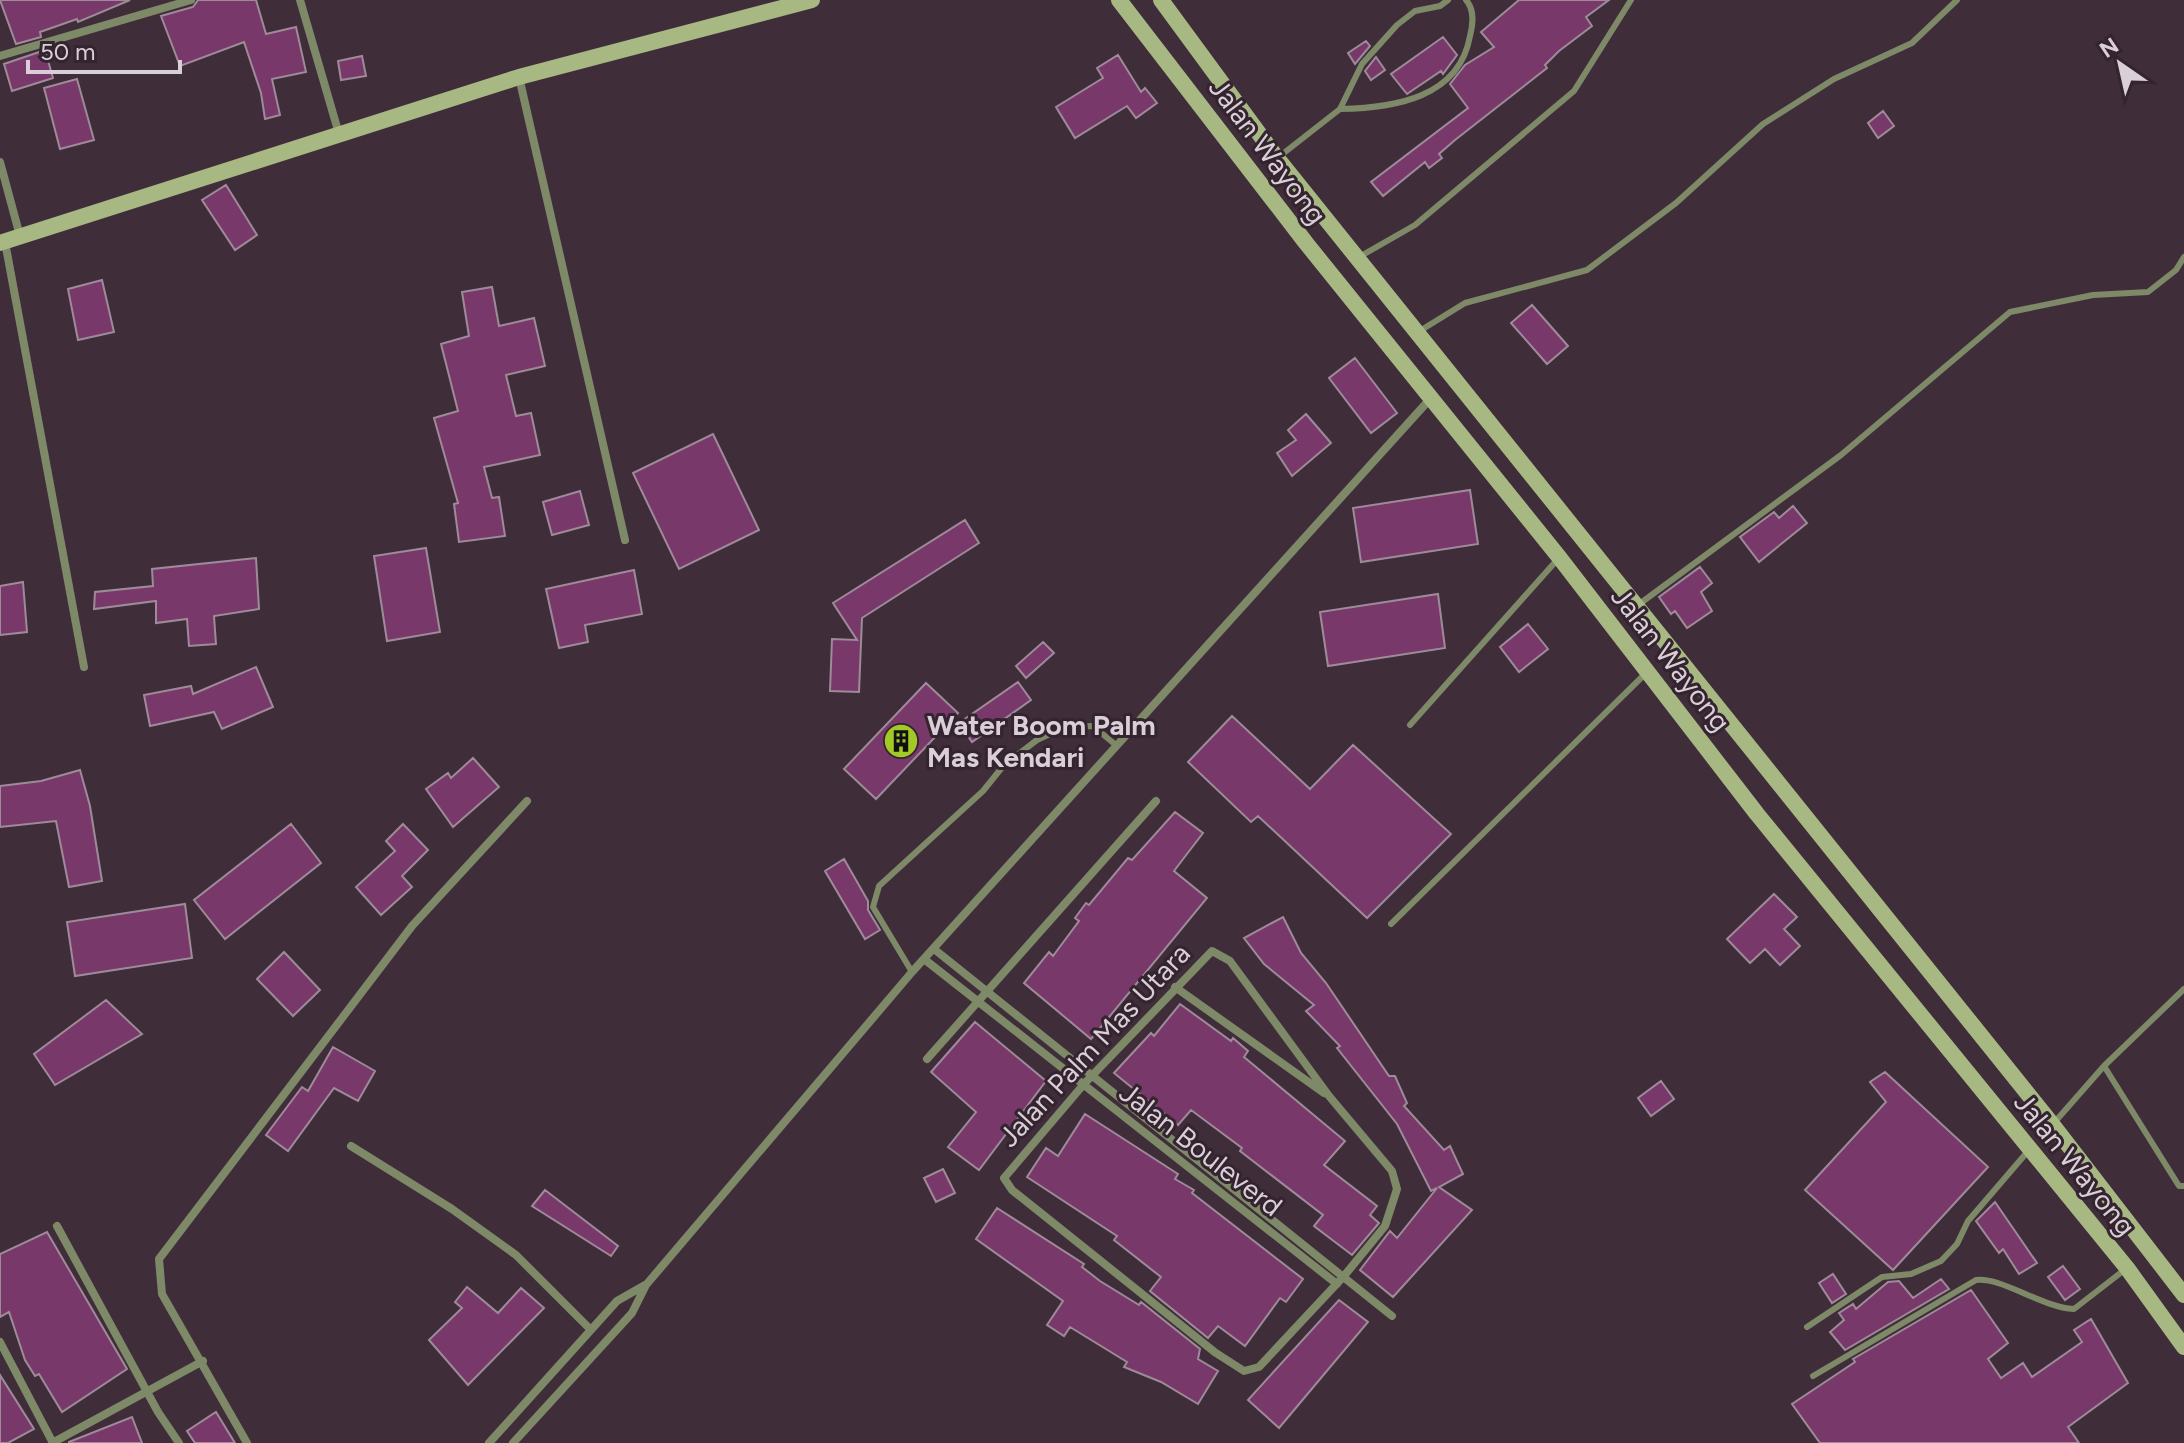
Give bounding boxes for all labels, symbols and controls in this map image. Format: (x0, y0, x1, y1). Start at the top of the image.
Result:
scale bar (28, 24, 180, 74)
north arrow (2080, 24, 2160, 104)
text: N (2094, 32, 2124, 64)
text: 50 m (40, 37, 96, 66)
street label: Jalan Wayong (1202, 71, 1334, 231)
street label: Jalan Wayong (1604, 580, 1738, 738)
place label: Water Boom Palm Mas Kendari (927, 708, 1156, 774)
building icon: Water Boom Palm Mas Kendari (882, 722, 920, 760)
street label: Jalan Palm Mas Utara (991, 936, 1197, 1154)
street label: Jalan Bouleverd (1113, 1075, 1289, 1223)
street label: Jalan Wayong (2007, 1086, 2143, 1242)

